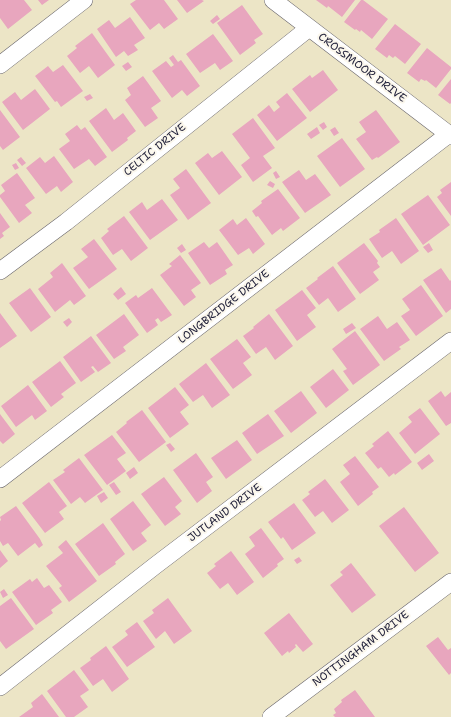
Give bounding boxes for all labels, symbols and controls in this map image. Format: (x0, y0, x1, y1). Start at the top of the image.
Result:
street label: CROSSMOOR DRIVE (315, 31, 409, 105)
street label: CELTIC DRIVE (121, 121, 189, 179)
street label: LONGBRIDGE DRIVE (176, 267, 272, 347)
street label: JUTLAND DRIVE (186, 481, 264, 545)
street label: NOTTINGHAM DRIVE (310, 608, 412, 690)

